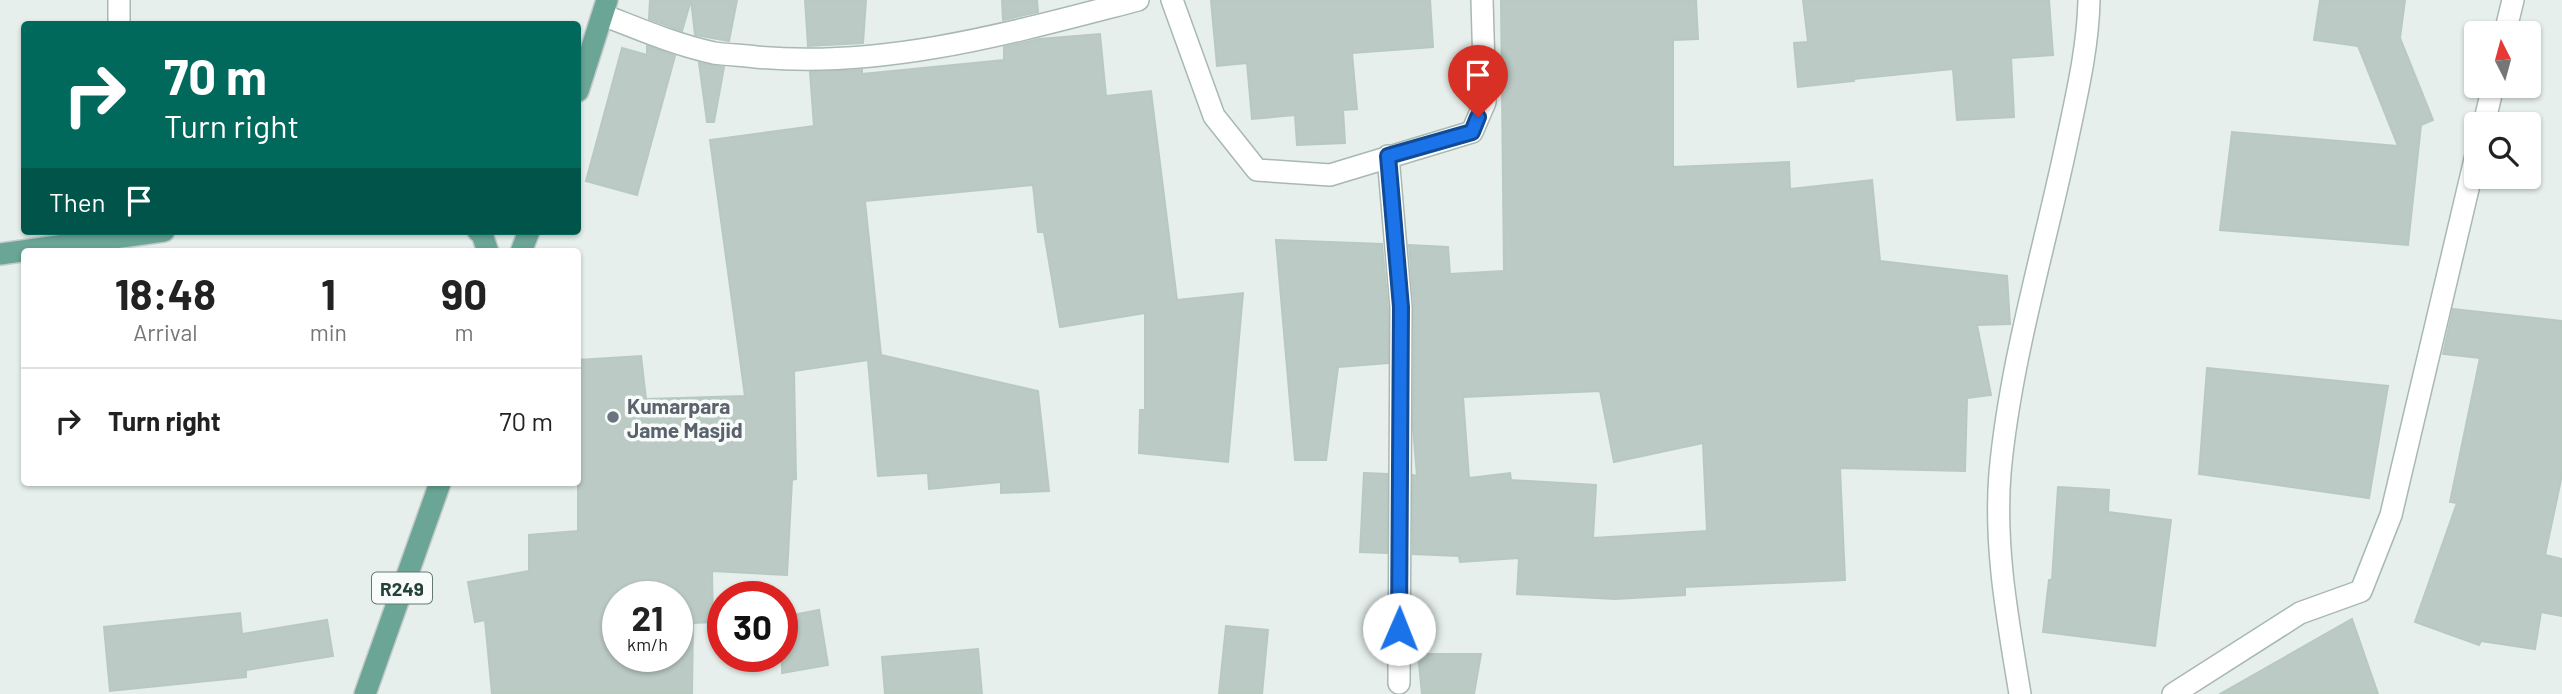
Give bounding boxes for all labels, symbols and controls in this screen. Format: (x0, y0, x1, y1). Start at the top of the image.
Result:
north arrow (2464, 21, 2541, 98)
map controls (2464, 21, 2541, 189)
pin (1448, 45, 1508, 117)
text: 70 m (164, 46, 267, 105)
icon: right (49, 49, 140, 140)
icon: arrive (1459, 56, 1497, 94)
text: Turn right (164, 106, 299, 144)
button: search (2464, 112, 2541, 189)
icon: arrive (120, 182, 158, 220)
text: Then (49, 186, 106, 217)
text: 18:48 (115, 268, 216, 318)
text: 1 (321, 268, 336, 318)
text: 90 (441, 268, 487, 318)
text: Arrival (133, 318, 198, 346)
text: min (310, 318, 347, 346)
text: m (455, 318, 474, 346)
place label: Kumarpara Jame Masjid (627, 393, 743, 442)
icon: right (49, 402, 87, 440)
text: Turn right (108, 405, 221, 436)
text: 70 m (499, 405, 553, 436)
marker: Kumarpara Jame Masjid (605, 409, 621, 425)
road number: R249 (372, 572, 432, 604)
speed limit sign: 30 (707, 581, 798, 672)
position arrow (1362, 592, 1436, 666)
text: 21 (632, 596, 663, 638)
text: km/h (627, 633, 668, 655)

